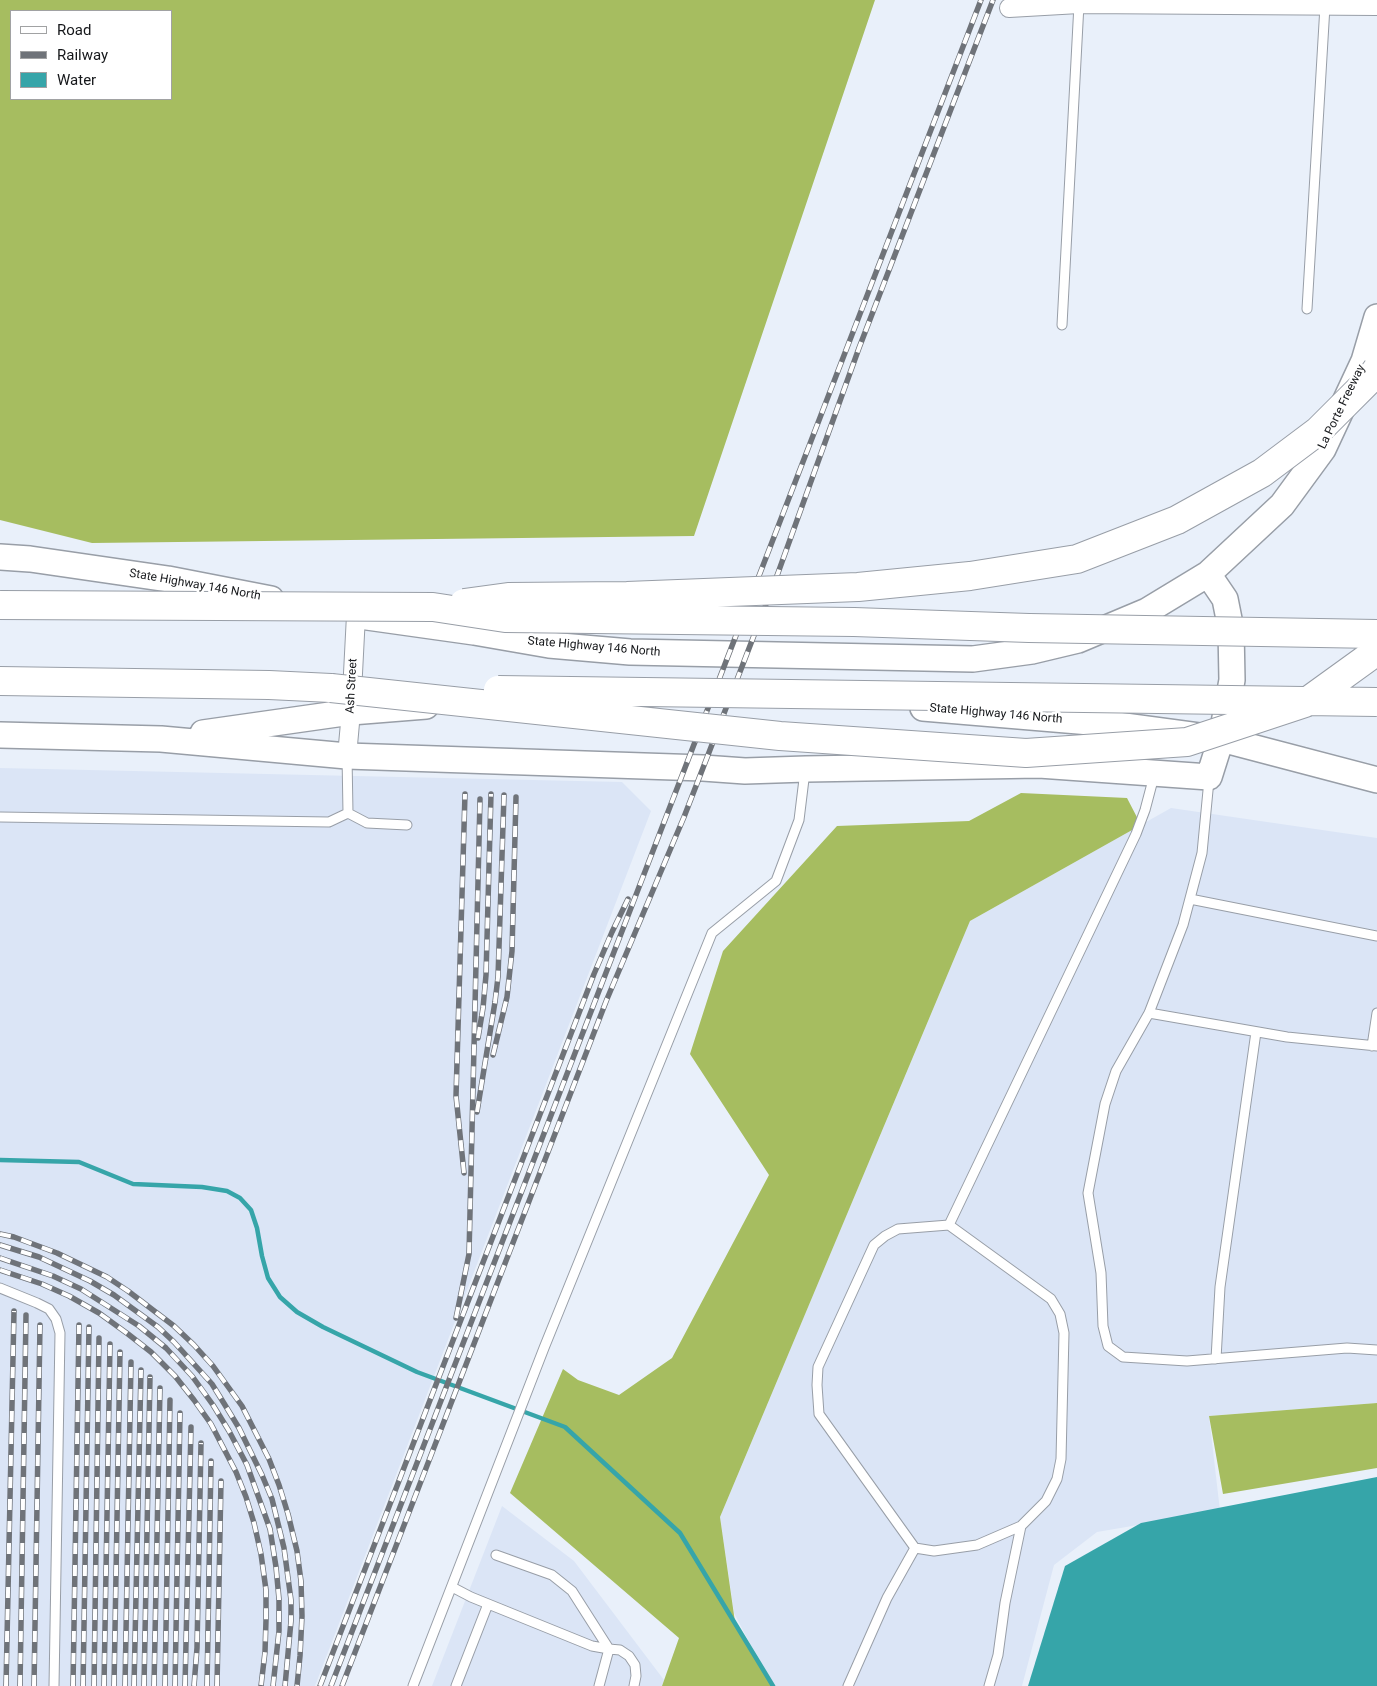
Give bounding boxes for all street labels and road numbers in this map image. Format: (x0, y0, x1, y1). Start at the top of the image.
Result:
street label: La Porte Freeway (1315, 362, 1369, 452)
street label: State Highway 146 North (128, 566, 262, 604)
street label: State Highway 146 North (527, 634, 661, 660)
street label: Ash Street (343, 658, 361, 714)
street label: State Highway 146 North (929, 701, 1063, 727)

